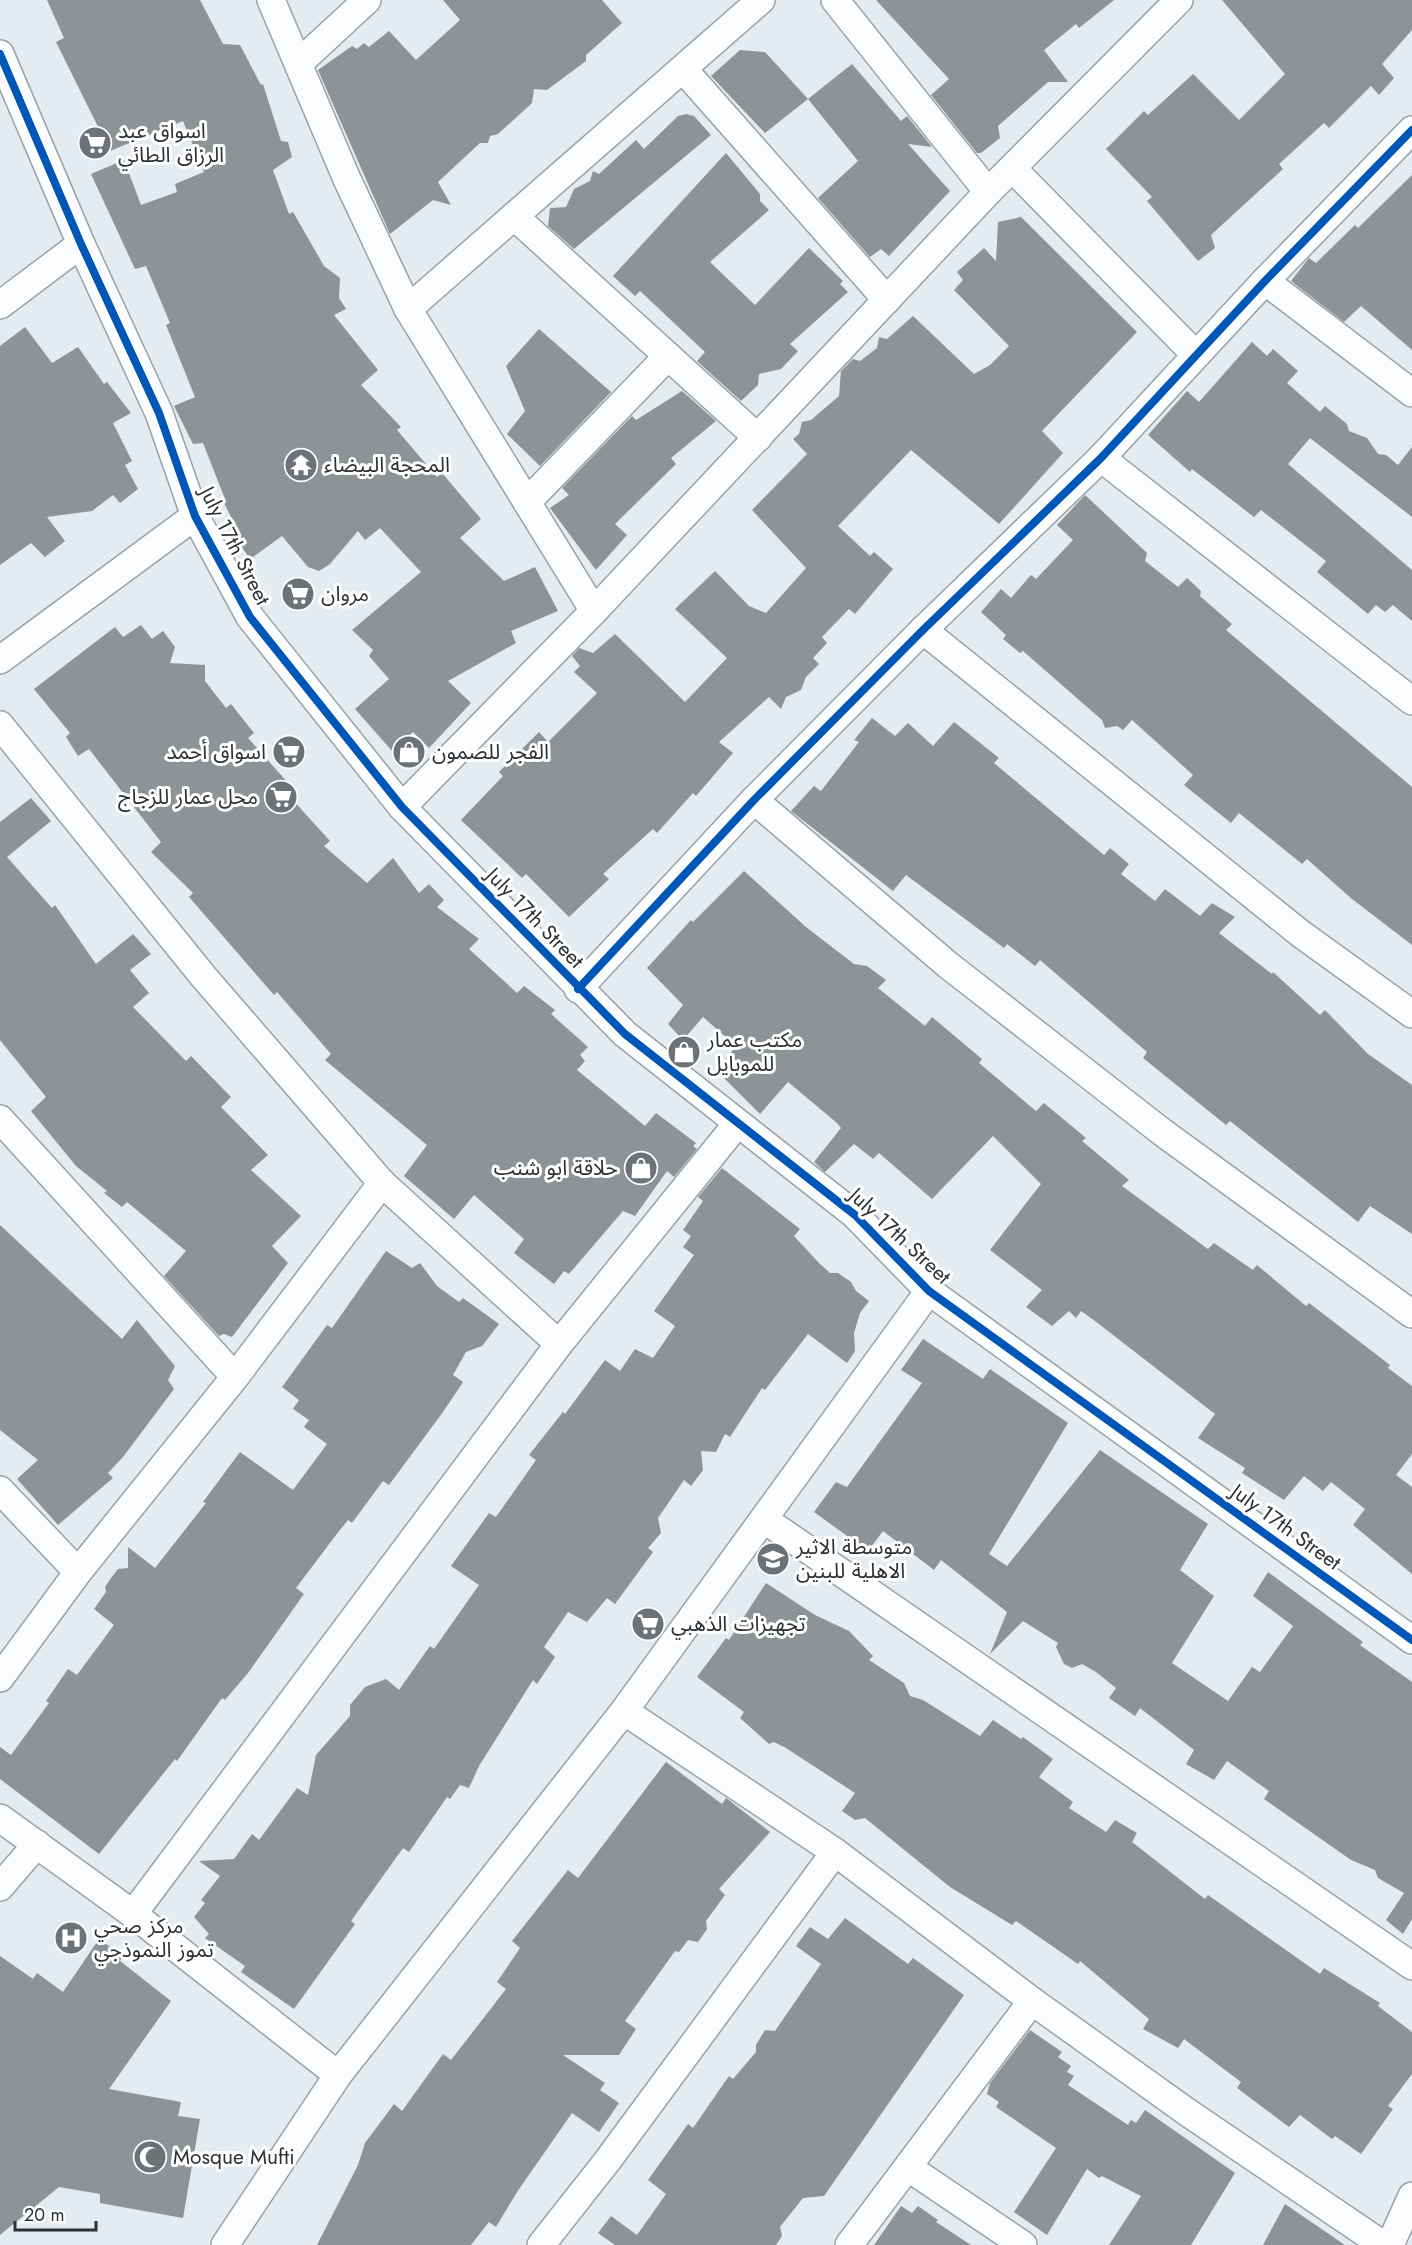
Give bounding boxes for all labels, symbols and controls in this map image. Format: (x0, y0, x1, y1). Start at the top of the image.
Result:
place label: اسواق عبد الرزاق الطائي (118, 116, 224, 171)
supermarket icon: اسواق عبد الرزاق الطائي (77, 125, 113, 161)
temple icon: المحجة البيضاء (283, 447, 319, 483)
place label: المحجة البيضاء (324, 450, 450, 480)
street label: July 17th Street (191, 479, 278, 610)
supermarket icon: مروان (280, 576, 316, 612)
place label: مروان (321, 579, 369, 609)
supermarket icon: اسواق أحمد (271, 734, 307, 770)
shop icon: الفجر للصمون (391, 734, 427, 770)
place label: اسواق أحمد (166, 737, 266, 767)
place label: الفجر للصمون (432, 737, 549, 767)
supermarket icon: محل عمار للزجاج (263, 779, 299, 815)
place label: محل عمار للزجاج (118, 782, 258, 812)
street label: July 17th Street (477, 859, 591, 975)
place label: مكتب عمار للموبايل (706, 1025, 802, 1079)
shop icon: مكتب عمار للموبايل (666, 1034, 702, 1070)
shop icon: حلاقة ابو شنب (623, 1150, 659, 1186)
place label: حلاقة ابو شنب (494, 1153, 618, 1183)
street label: July 17th Street (840, 1179, 958, 1291)
street label: July 17th Street (1222, 1475, 1347, 1577)
place label: متوسطة الاثير الاهلية للبنين (795, 1532, 912, 1586)
school or university icon: متوسطة الاثير الاهلية للبنين (755, 1541, 791, 1577)
supermarket icon: تجهيزات الذهبي (630, 1606, 666, 1642)
place label: تجهيزات الذهبي (671, 1609, 805, 1640)
place label: مركز صحي تموز النموذجي (94, 1911, 214, 1966)
hospital icon: مركز صحي تموز النموذجي (53, 1920, 89, 1956)
mosque icon: Mosque Mufti (132, 2139, 168, 2175)
place label: Mosque Mufti (173, 2142, 295, 2172)
scale bar (15, 2194, 96, 2232)
text: 20 m (24, 2202, 64, 2228)

